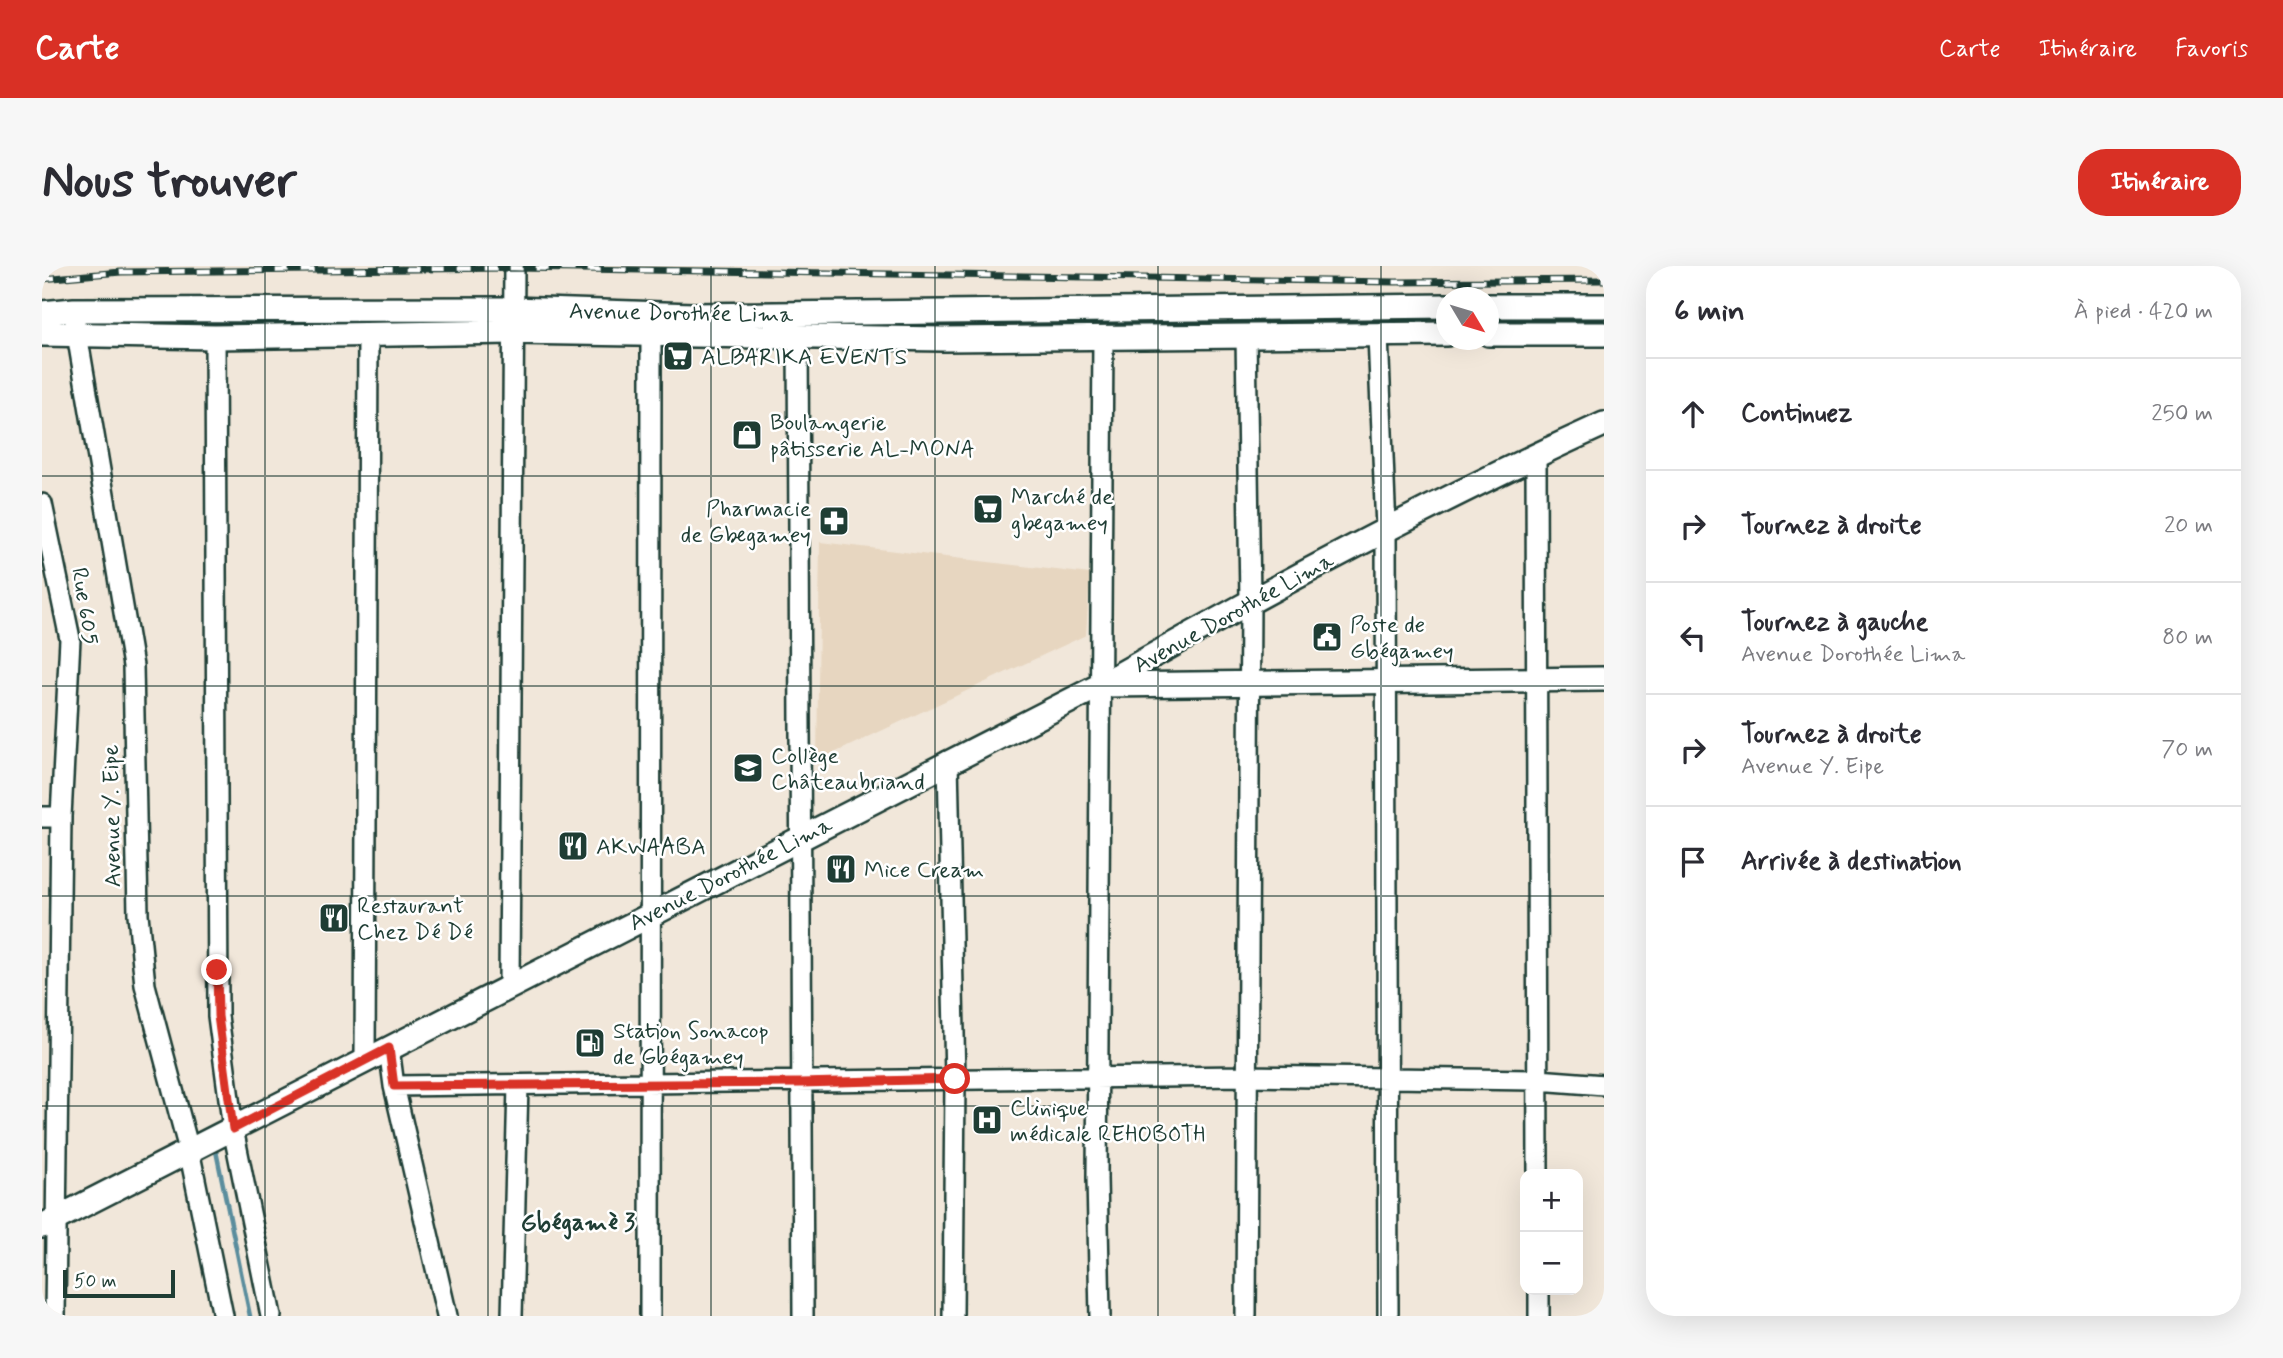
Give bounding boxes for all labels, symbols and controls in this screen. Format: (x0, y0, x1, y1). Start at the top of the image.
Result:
text: Carte (35, 27, 120, 71)
text: Carte (1939, 34, 2001, 65)
text: Itinéraire (2039, 34, 2137, 65)
text: Favoris (2175, 34, 2248, 65)
button: Itinéraire (2078, 149, 2241, 216)
text: Nous trouver (42, 150, 297, 215)
north arrow (1436, 287, 1499, 350)
text: 6 min (1674, 292, 1745, 331)
street label: Avenue Dorothée Lima (569, 297, 794, 331)
text: À pied · 420 m (2074, 297, 2213, 327)
supermarket icon: ALBARIKA EVENTS (661, 339, 695, 373)
place label: ALBARIKA EVENTS (701, 343, 907, 373)
icon: ahead (1674, 395, 1712, 433)
text: Continuez (1741, 397, 1852, 431)
text: 250 m (2151, 399, 2213, 429)
place label: Boulangerie pâtisserie AL-MONA (770, 409, 975, 465)
shop icon: Boulangerie pâtisserie AL-MONA (730, 418, 764, 452)
place label: Marché de gbegamey (1011, 483, 1113, 539)
supermarket icon: Marché de gbegamey (971, 492, 1005, 526)
place label: Pharmacie de Gbegamey (681, 495, 811, 551)
pharmacy icon: Pharmacie de Gbegamey (817, 504, 851, 538)
icon: right (1674, 507, 1712, 545)
text: Tournez à droite (1741, 509, 1922, 543)
text: 20 m (2164, 511, 2213, 541)
street label: Avenue Dorothée Lima (1129, 546, 1339, 681)
street label: Rue 605 (63, 565, 105, 647)
text: Tournez à gauche (1741, 606, 1928, 640)
place label: Poste de Gbégamey (1350, 611, 1454, 667)
icon: left (1674, 619, 1712, 657)
public building icon: Poste de Gbégamey (1310, 620, 1344, 654)
text: 80 m (2162, 623, 2213, 653)
text: Avenue Dorothée Lima (1741, 640, 1965, 670)
text: Tournez à droite (1741, 718, 1922, 752)
icon: right (1674, 731, 1712, 769)
text: 70 m (2161, 735, 2213, 765)
place label: Collège Châteaubriand (771, 742, 925, 798)
street label: Avenue Y. Eipe (97, 744, 129, 888)
school or university icon: Collège Châteaubriand (731, 751, 765, 785)
text: Avenue Y. Eipe (1741, 752, 1884, 782)
street label: Avenue Dorothée Lima (624, 810, 838, 939)
restaurant icon: AKWAABA (556, 829, 590, 863)
place label: AKWAABA (596, 833, 706, 863)
icon: arrive (1674, 843, 1712, 881)
text: Arrivée à destination (1741, 845, 1962, 879)
restaurant icon: Mice Cream (824, 852, 858, 886)
place label: Mice Cream (864, 856, 984, 886)
place label: Restaurant Chez Dé Dé (357, 892, 473, 948)
restaurant icon: Restaurant Chez Dé Dé (317, 901, 351, 935)
route end (201, 954, 232, 985)
place label: Station Sonacop de Gbégamey (613, 1017, 769, 1073)
fuel station icon: Station Sonacop de Gbégamey (573, 1026, 607, 1060)
route start (939, 1063, 970, 1094)
place label: Clinique médicale REHOBOTH (1010, 1094, 1205, 1150)
hospital icon: Clinique médicale REHOBOTH (970, 1103, 1004, 1137)
map controls (1520, 1169, 1583, 1295)
button: + (1520, 1169, 1583, 1232)
district label: Gbégamè 3 (521, 1208, 635, 1240)
button: − (1520, 1232, 1583, 1295)
scale bar (63, 1267, 175, 1299)
text: 50 m (74, 1269, 117, 1294)

